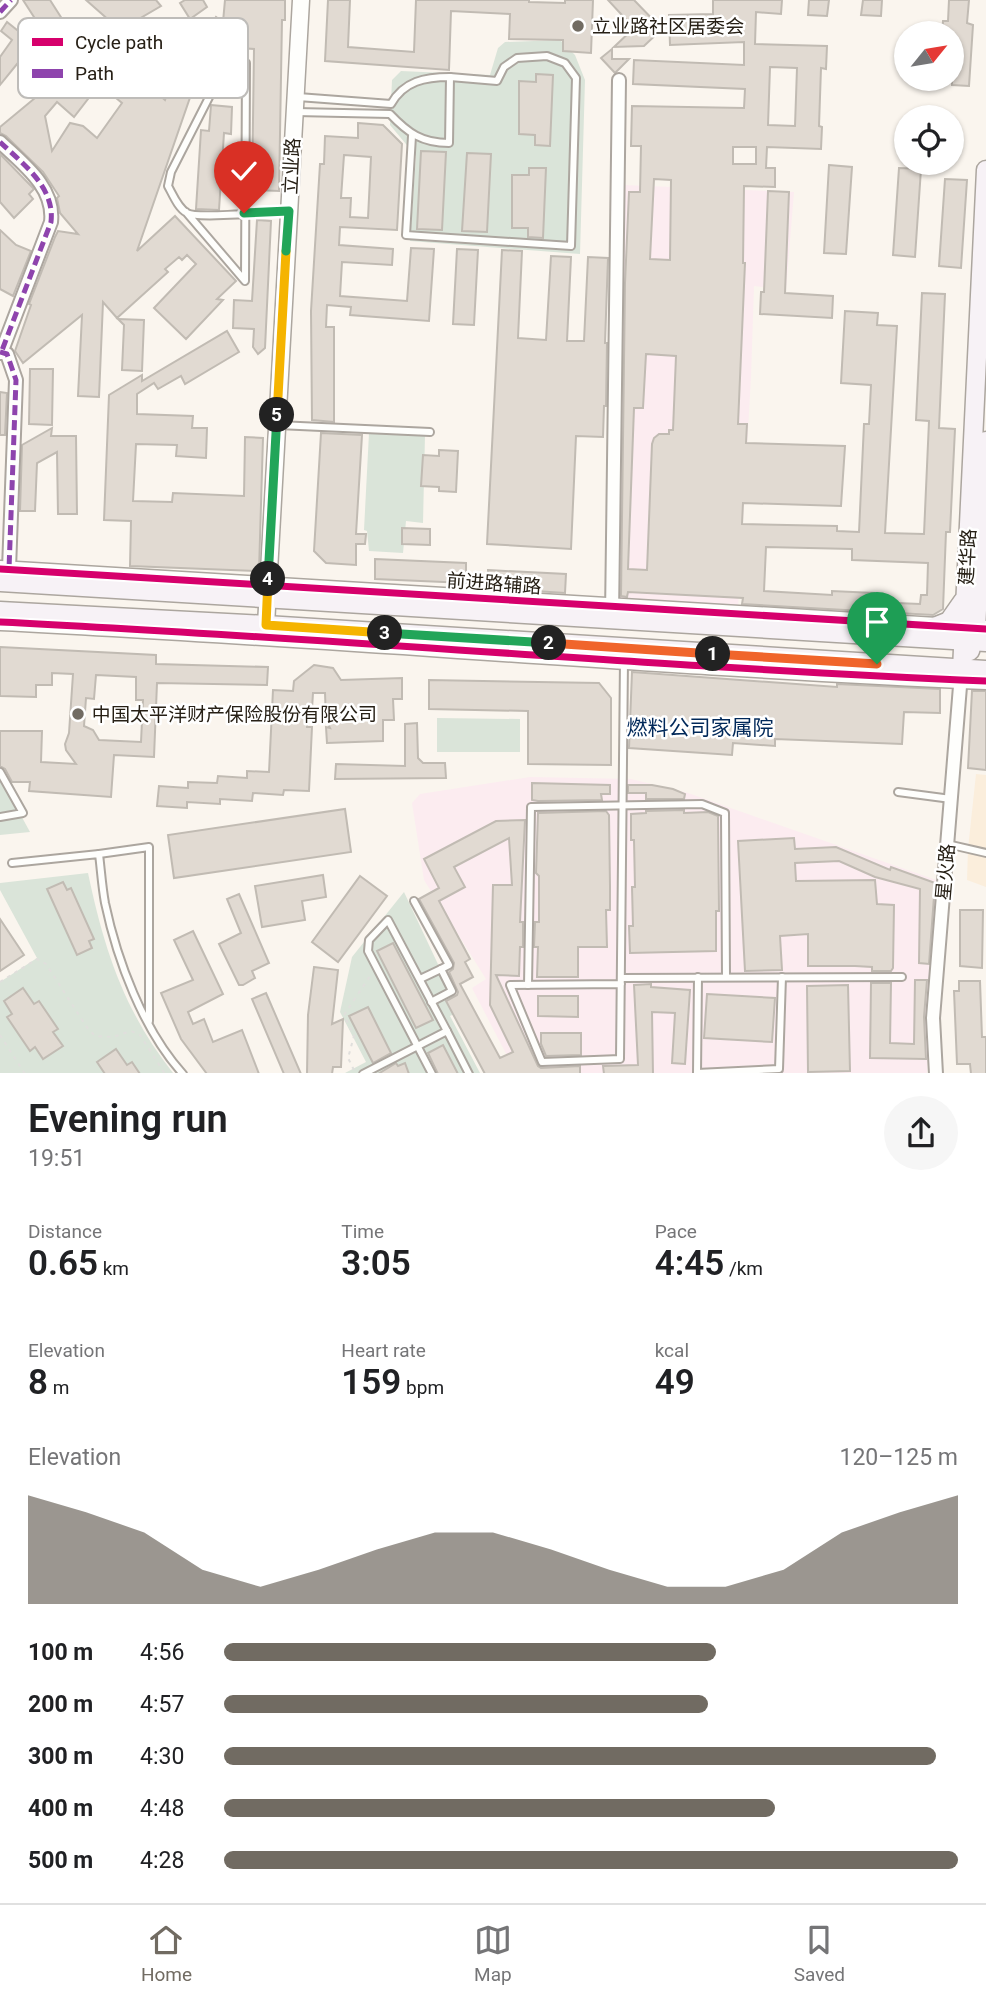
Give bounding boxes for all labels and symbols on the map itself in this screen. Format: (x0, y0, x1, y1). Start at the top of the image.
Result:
place label: 立业路社区居委会 (592, 15, 744, 38)
legend (18, 18, 248, 98)
marker: 立业路社区居委会 (570, 18, 586, 34)
north arrow (894, 21, 964, 91)
text: Cycle path (75, 31, 163, 54)
text: Path (75, 62, 114, 85)
street label: 立业路 (279, 137, 304, 195)
pin (214, 141, 274, 213)
pin: 5 (260, 398, 294, 432)
street label: 建华路 (955, 528, 980, 586)
pin: 4 (250, 562, 286, 596)
street label: 前进路辅路 (446, 569, 542, 598)
pin (847, 592, 907, 664)
pin: 3 (368, 616, 402, 650)
pin: 2 (532, 626, 566, 660)
pin: 1 (696, 636, 730, 672)
place label: 中国太平洋财产保险股份有限公司 (92, 703, 377, 726)
marker: 中国太平洋财产保险股份有限公司 (70, 706, 86, 722)
district label: 燃料公司家属院 (627, 716, 774, 740)
street label: 星火路 (932, 843, 959, 901)

